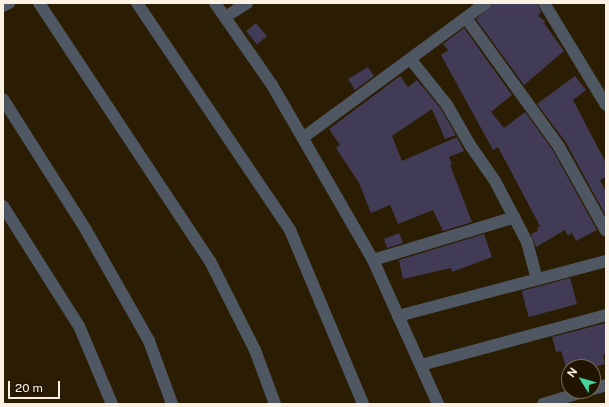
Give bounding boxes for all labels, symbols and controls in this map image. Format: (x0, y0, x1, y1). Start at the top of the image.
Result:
north arrow (561, 359, 601, 399)
text: N (565, 365, 580, 379)
scale bar (10, 373, 62, 399)
text: 20 m (15, 381, 43, 395)

